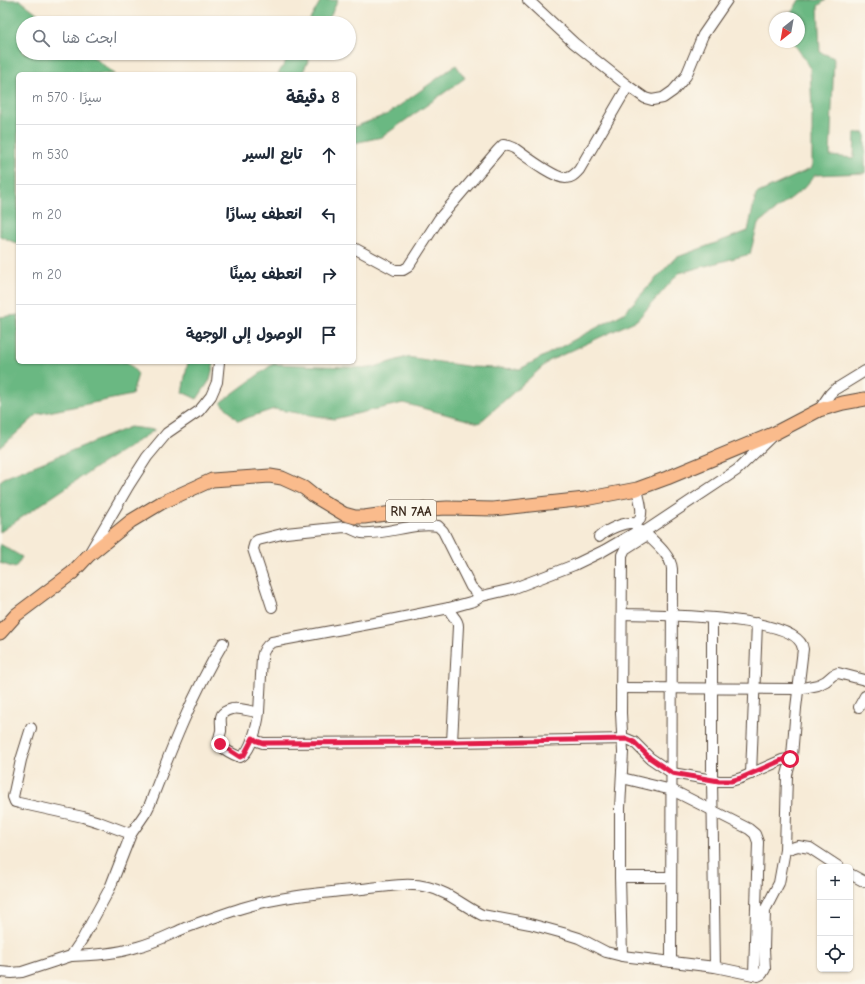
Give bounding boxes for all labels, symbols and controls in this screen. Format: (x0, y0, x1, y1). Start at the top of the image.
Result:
north arrow (769, 12, 805, 48)
search box (16, 16, 356, 60)
icon: search (30, 27, 52, 49)
text: ابحث هنا (62, 29, 117, 47)
text: 8 دقيقة (286, 88, 340, 107)
text: سيرًا · 570 m (32, 90, 102, 105)
icon: ahead (318, 144, 340, 166)
text: تابع السير (243, 145, 302, 163)
text: 530 m (32, 147, 69, 162)
icon: left (318, 204, 340, 226)
text: انعطف يسارًا (226, 205, 302, 223)
text: 20 m (32, 207, 62, 222)
icon: right (318, 264, 340, 286)
text: انعطف يمينًا (230, 265, 302, 283)
text: 20 m (32, 267, 62, 282)
icon: arrive (318, 324, 340, 346)
text: الوصول إلى الوجهة (186, 325, 302, 343)
road number: RN 7AA (386, 500, 436, 522)
route end (211, 735, 229, 753)
route start (781, 750, 799, 768)
map controls (817, 864, 853, 972)
button: + (817, 864, 853, 900)
button: − (817, 900, 853, 936)
button: locate (817, 936, 853, 972)

